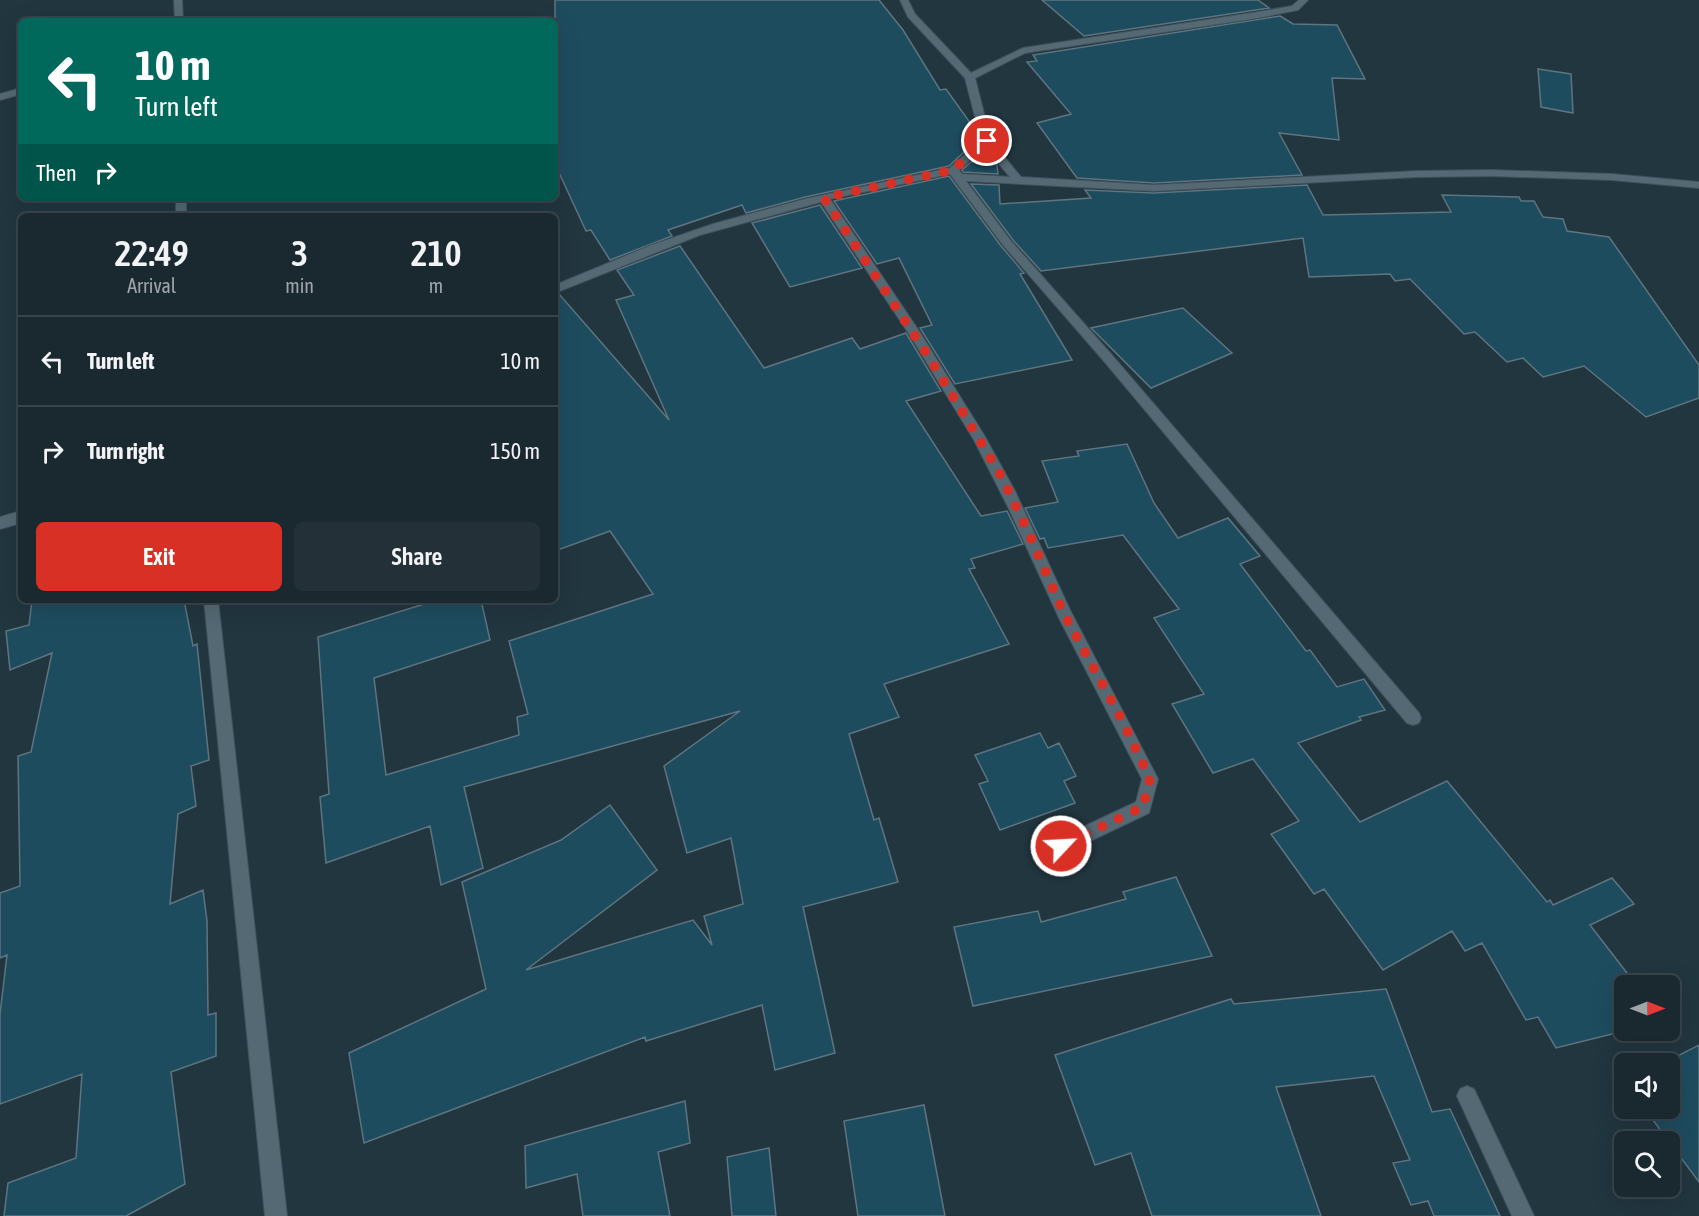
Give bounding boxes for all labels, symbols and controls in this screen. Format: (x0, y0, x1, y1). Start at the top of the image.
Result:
text: 10 m (135, 41, 210, 89)
icon: left (36, 42, 114, 120)
text: Turn left (135, 91, 218, 122)
pin (961, 115, 1012, 166)
icon: arrive (970, 124, 1003, 157)
icon: right (89, 156, 122, 189)
text: Then (36, 160, 77, 186)
text: 22:49 (115, 232, 189, 274)
text: 3 (291, 232, 308, 274)
text: 210 (411, 232, 461, 274)
text: Arrival (127, 274, 176, 297)
text: min (285, 274, 314, 297)
text: m (429, 274, 443, 297)
icon: left (36, 345, 69, 378)
text: Turn left (87, 348, 154, 374)
text: 10 m (500, 348, 540, 374)
icon: right (36, 435, 69, 468)
text: Turn right (87, 438, 164, 464)
text: 150 m (490, 438, 540, 464)
button: Exit (36, 522, 282, 591)
button: Share (294, 522, 540, 591)
position arrow (1029, 814, 1093, 878)
north arrow (1614, 975, 1680, 1041)
map controls (1614, 975, 1680, 1197)
button: sound (1614, 1053, 1680, 1119)
button: search (1614, 1131, 1680, 1197)

